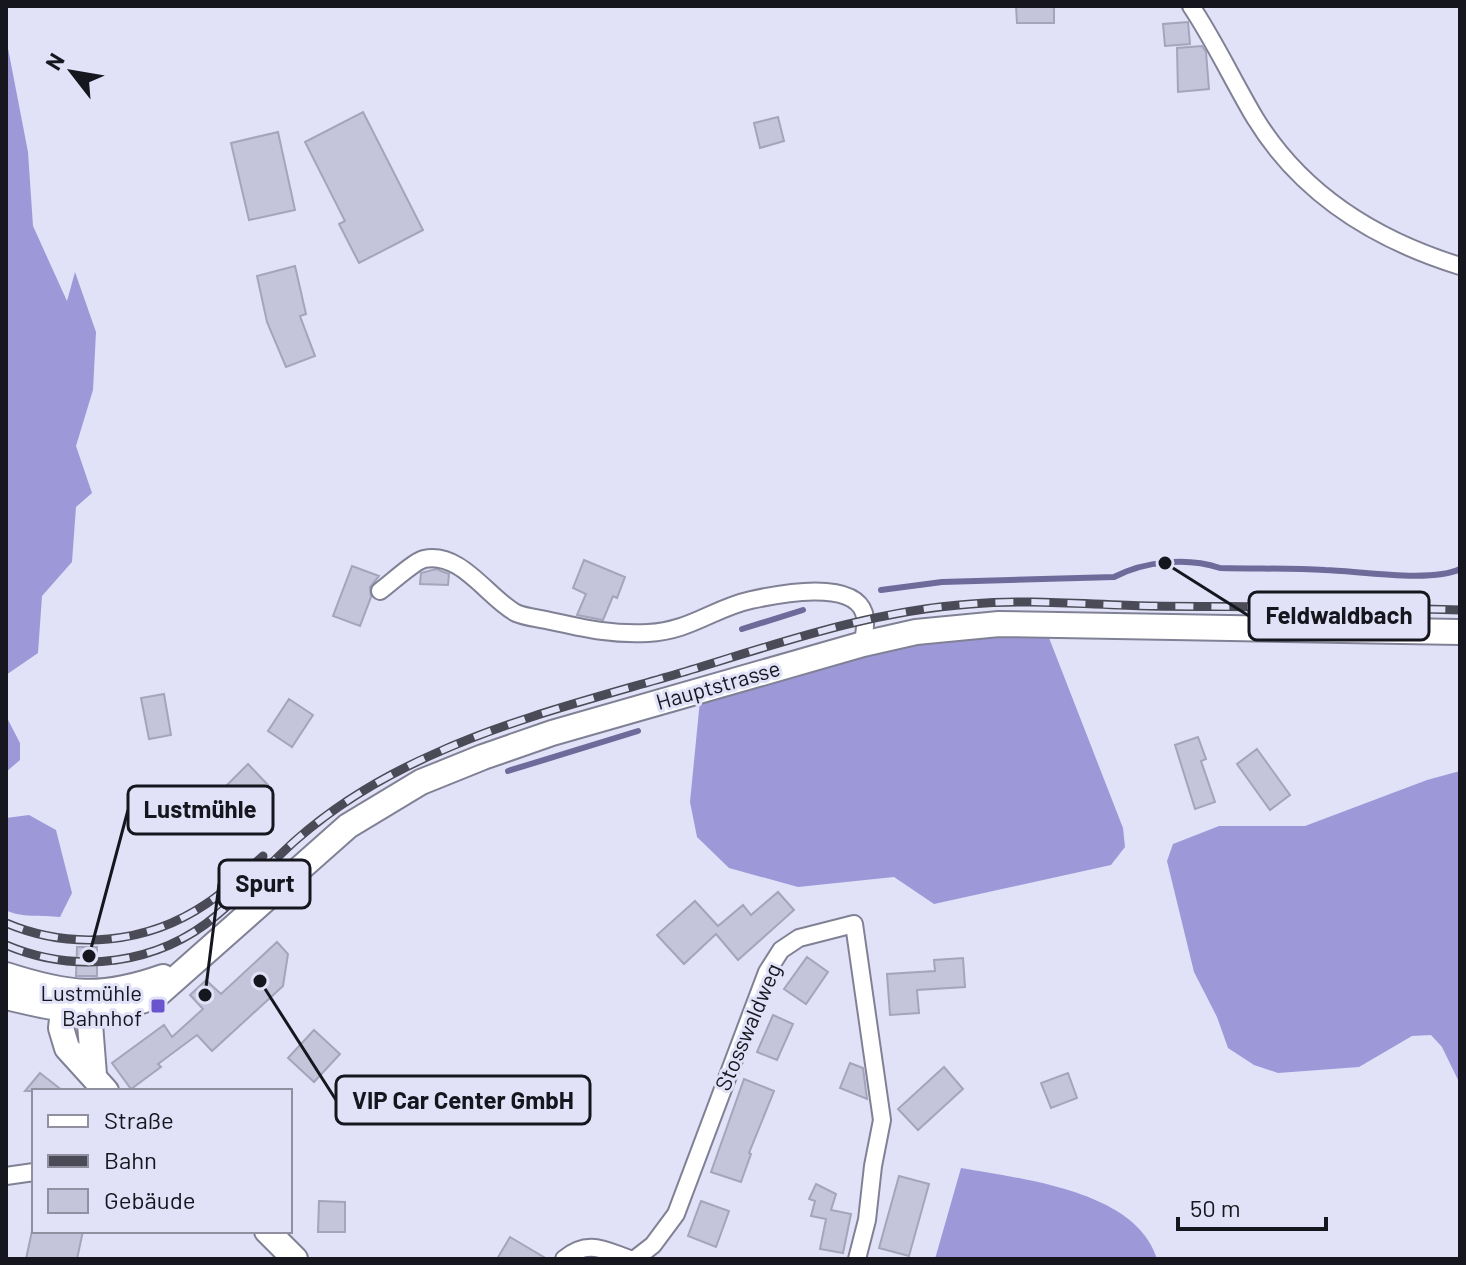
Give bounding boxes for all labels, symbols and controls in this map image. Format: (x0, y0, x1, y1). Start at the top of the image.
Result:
north arrow (32, 32, 112, 112)
text: N (39, 48, 69, 74)
callout: Feldwaldbach (1249, 592, 1429, 640)
text: Feldwaldbach (1265, 600, 1413, 629)
street label: Hauptstrasse (653, 654, 783, 714)
callout: Lustmühle (128, 786, 273, 834)
text: Lustmühle (143, 794, 257, 823)
callout: Spurt (219, 860, 310, 908)
text: Spurt (235, 868, 295, 897)
street label: Stosswaldweg (709, 959, 786, 1094)
place label: Lustmühle Bahnhof (40, 979, 142, 1030)
marker: Lustmühle Bahnhof (149, 997, 167, 1015)
callout: VIP Car Center GmbH (336, 1076, 590, 1124)
text: VIP Car Center GmbH (352, 1085, 574, 1114)
legend (32, 1089, 292, 1233)
text: Straße (104, 1105, 174, 1134)
text: Bahn (104, 1145, 157, 1174)
scale bar (1178, 1181, 1326, 1231)
text: Gebäude (104, 1185, 196, 1214)
text: 50 m (1190, 1193, 1241, 1222)

